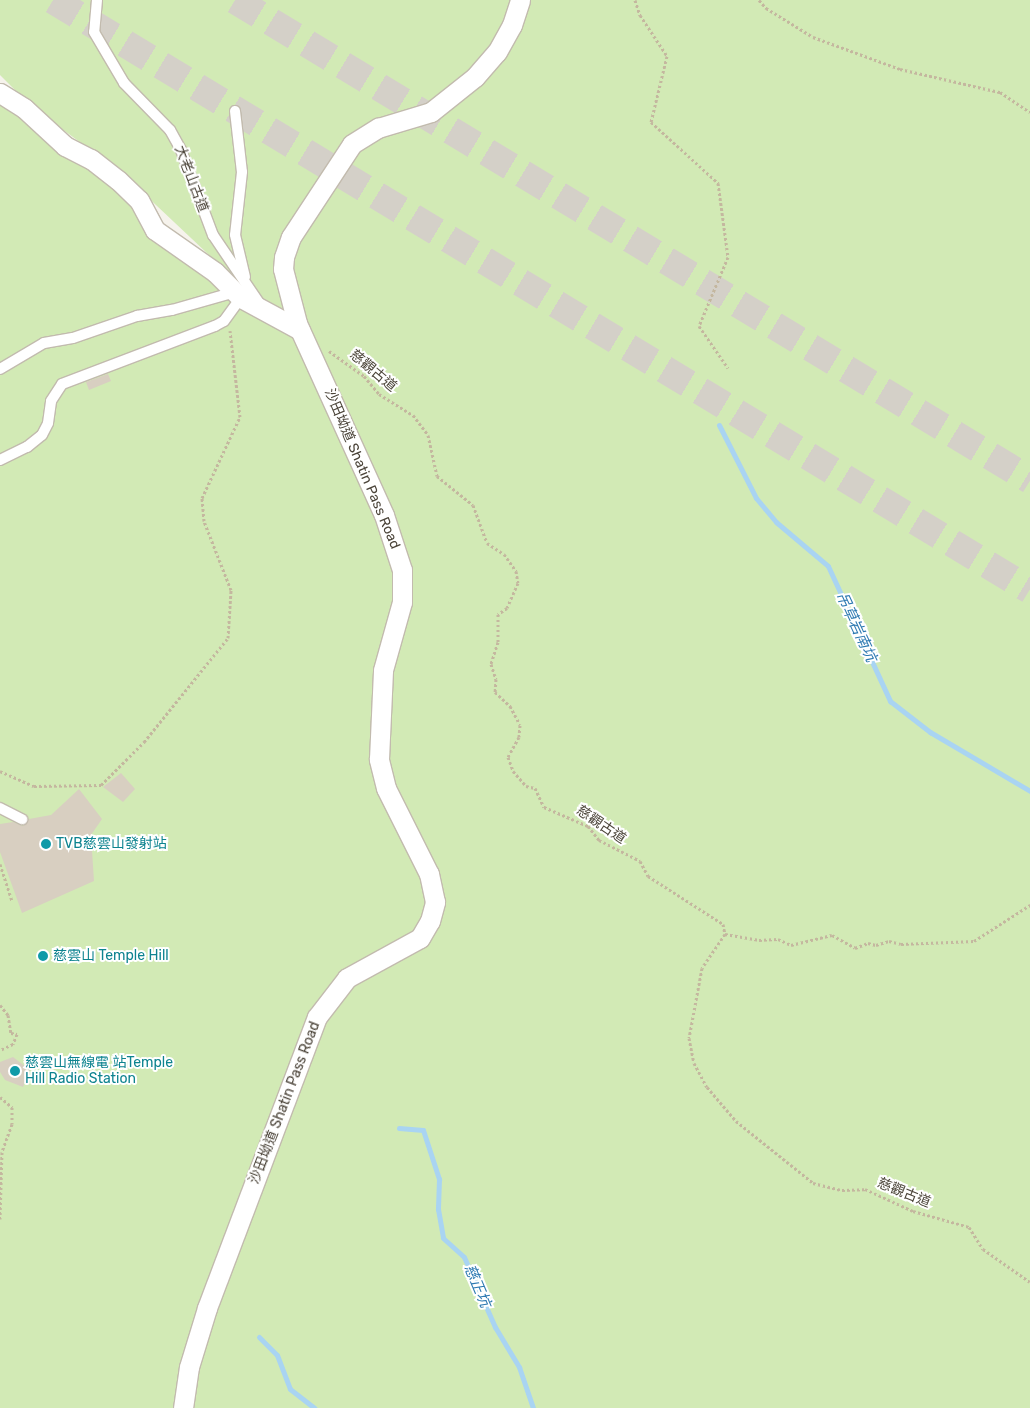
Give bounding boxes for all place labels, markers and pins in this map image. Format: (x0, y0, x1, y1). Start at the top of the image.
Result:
place label: TVB慈雲山發射站 (56, 836, 167, 852)
marker: TVB慈雲山發射站 (40, 838, 52, 850)
place label: 慈雲山 Temple Hill (53, 948, 169, 964)
marker: 慈雲山 Temple Hill (37, 950, 49, 962)
place label: 慈雲山無線電 站Temple Hill Radio Station (25, 1055, 173, 1088)
marker: 慈雲山無線電 站Temple Hill Radio Station (9, 1065, 21, 1077)

